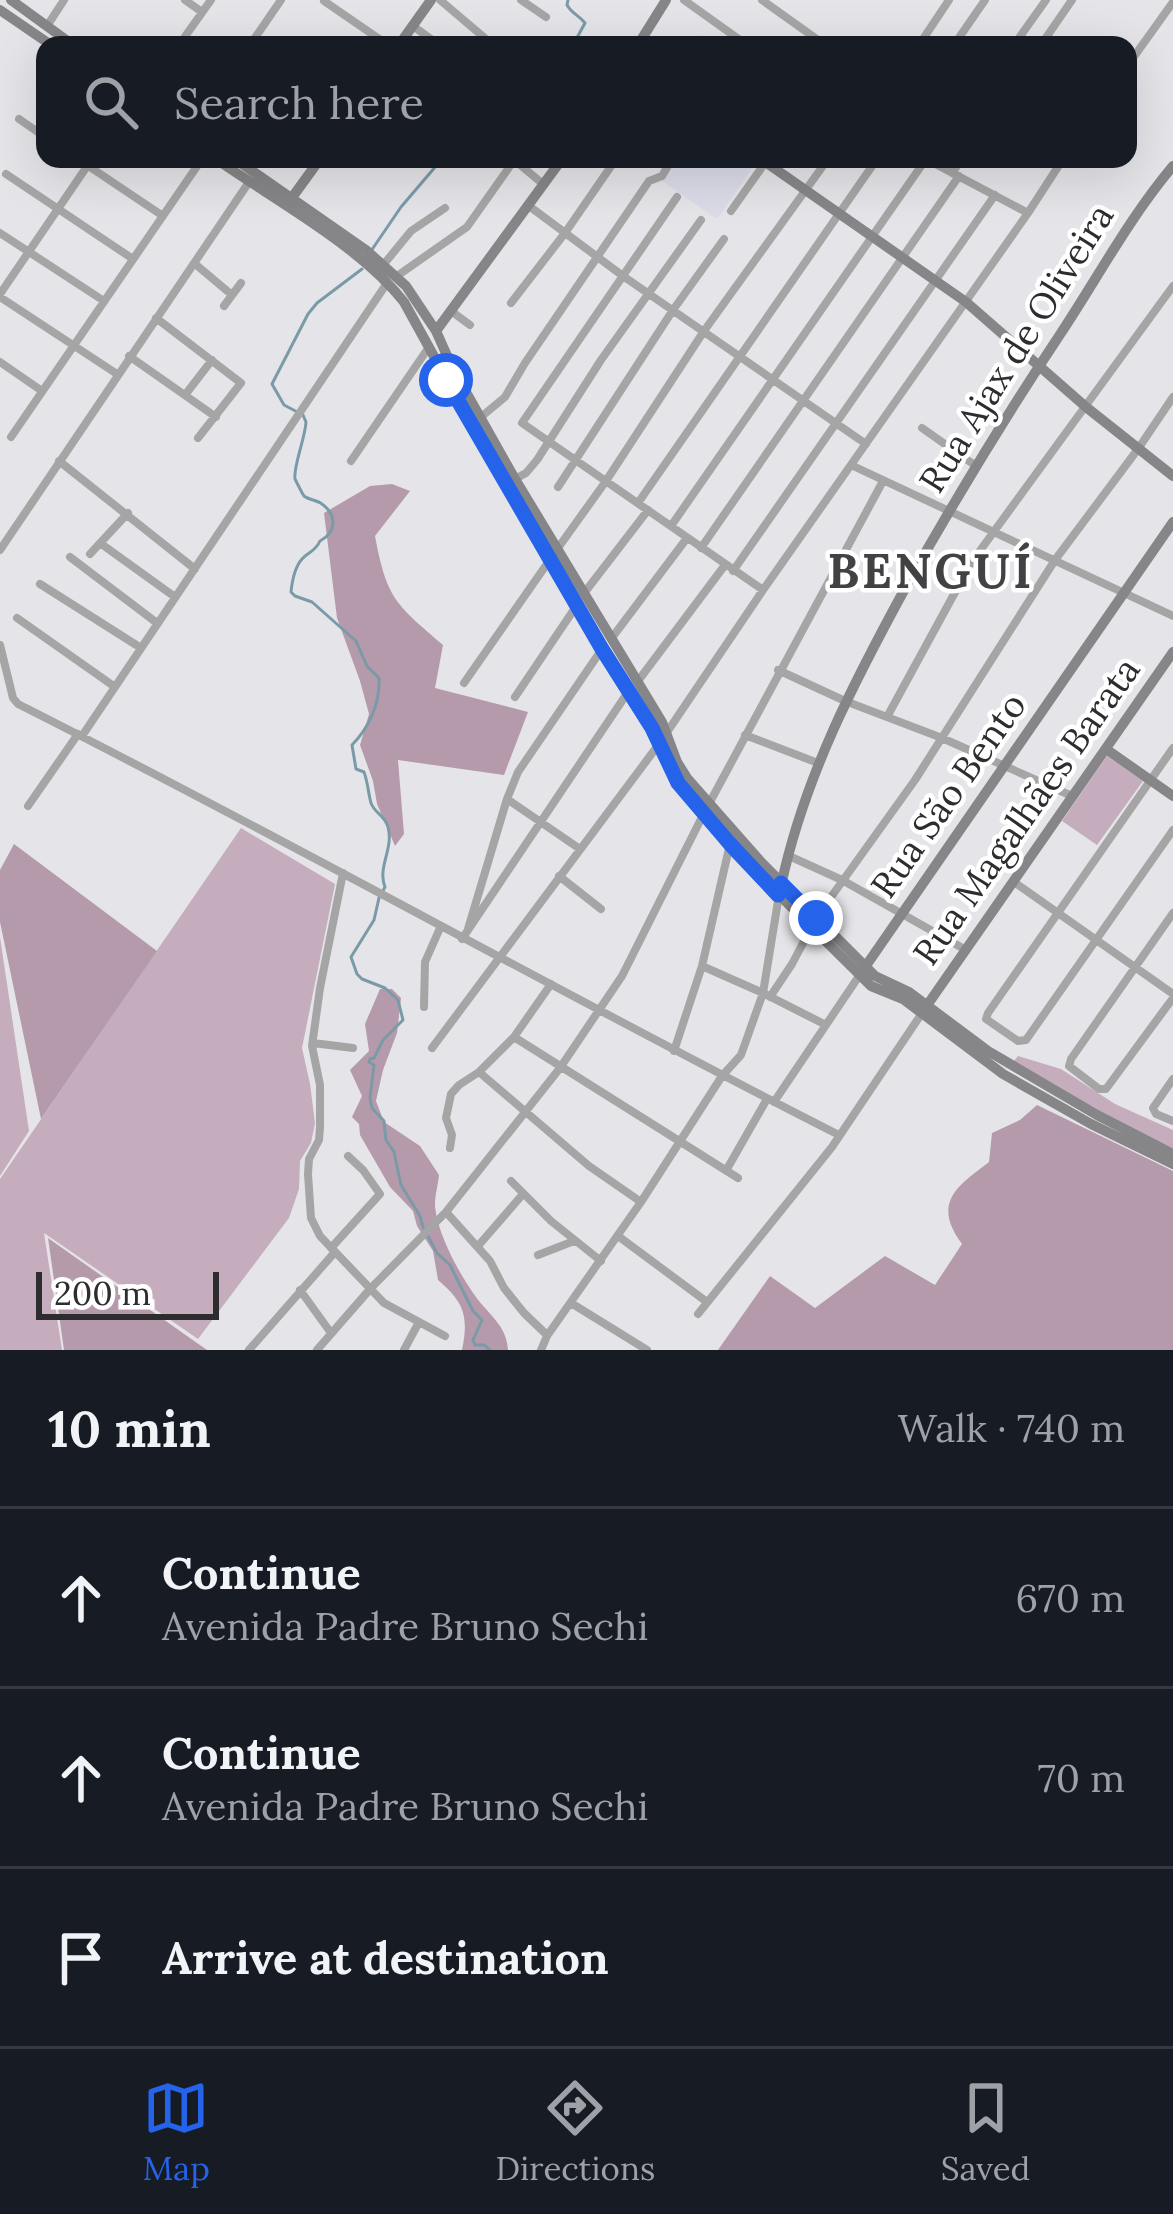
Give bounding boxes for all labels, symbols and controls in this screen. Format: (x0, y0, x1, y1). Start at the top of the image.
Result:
search box (36, 36, 1137, 168)
icon: search (78, 69, 144, 135)
text: Search here (174, 74, 424, 131)
street label: Rua Ajax de Oliveira (909, 195, 1123, 501)
route start (419, 353, 473, 407)
district label: BENGUÍ (827, 540, 1035, 601)
street label: Rua Magalhães Barata (902, 648, 1150, 974)
street label: Rua São Bento (860, 683, 1036, 907)
route end (789, 891, 843, 945)
scale bar (36, 1266, 219, 1319)
text: 200 m (54, 1272, 151, 1314)
text: 10 min (48, 1396, 211, 1461)
text: Walk · 740 m (898, 1403, 1125, 1453)
text: Continue (162, 1544, 361, 1601)
icon: ahead (48, 1565, 114, 1631)
text: 670 m (1015, 1573, 1125, 1623)
text: Avenida Padre Bruno Sechi (162, 1601, 648, 1651)
text: Continue (162, 1724, 361, 1781)
icon: ahead (48, 1745, 114, 1811)
text: 70 m (1038, 1753, 1125, 1803)
text: Avenida Padre Bruno Sechi (162, 1781, 648, 1831)
icon: arrive (48, 1925, 114, 1991)
text: Arrive at destination (162, 1929, 609, 1986)
tab: Map (143, 2075, 210, 2189)
tab: Directions (496, 2075, 655, 2189)
tab: Saved (941, 2075, 1030, 2189)

